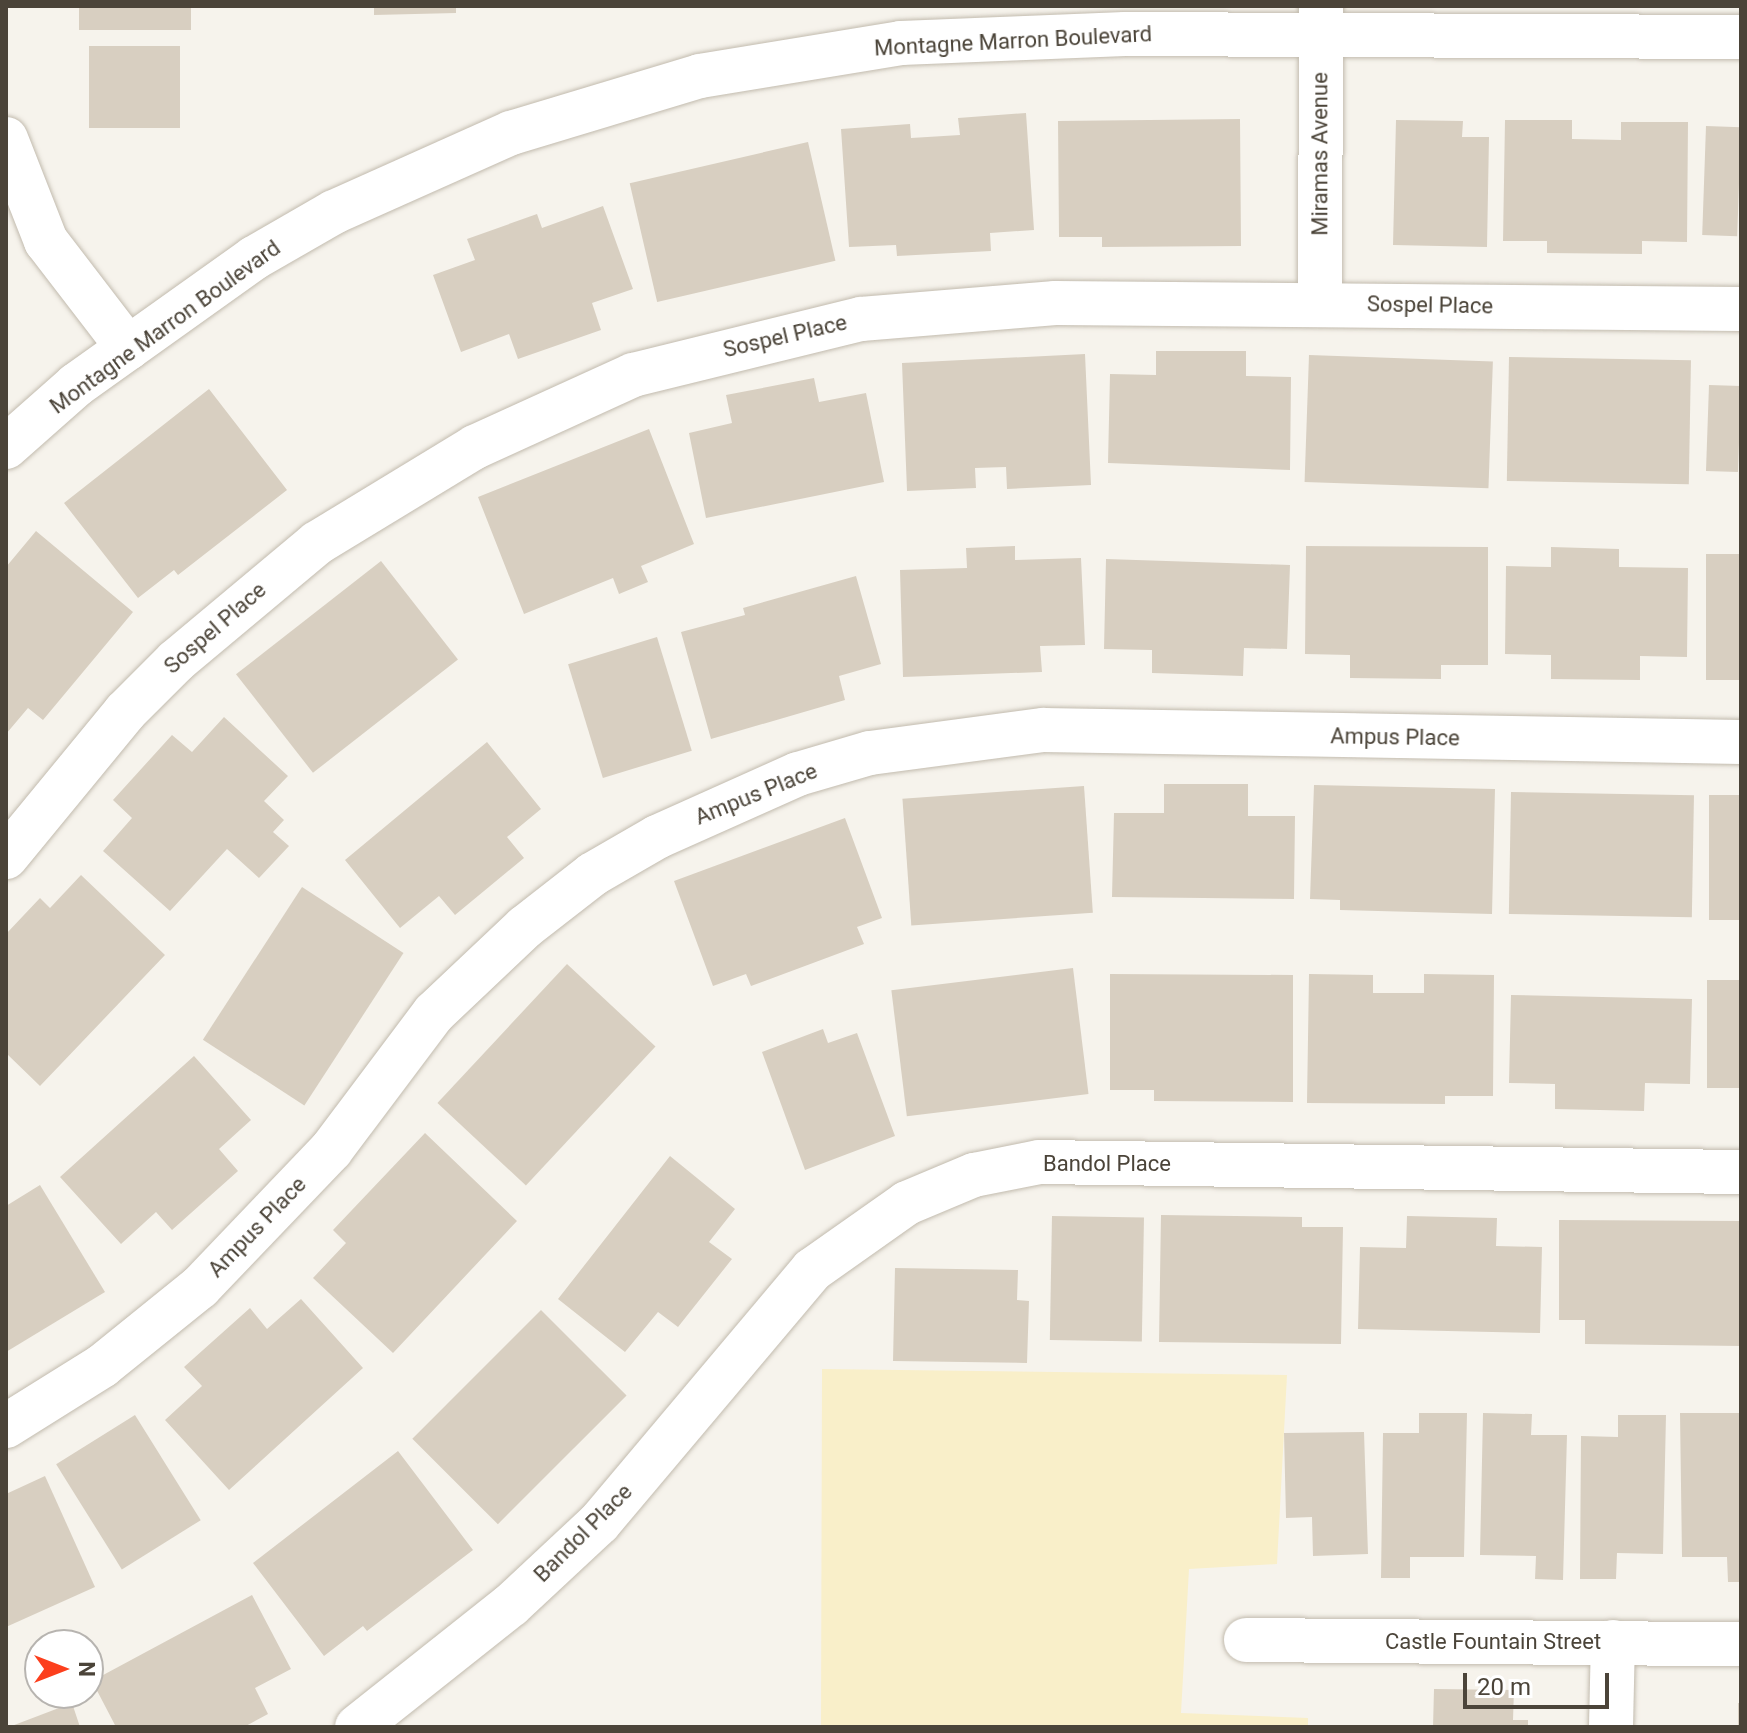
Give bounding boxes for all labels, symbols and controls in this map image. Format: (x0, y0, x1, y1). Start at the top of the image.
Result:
street label: Montagne Marron Boulevard (873, 21, 1153, 61)
street label: Miramas Avenue (1307, 72, 1333, 236)
street label: Montagne Marron Boulevard (45, 235, 285, 419)
street label: Sospel Place (1367, 291, 1493, 319)
street label: Sospel Place (721, 309, 849, 363)
street label: Sospel Place (159, 577, 271, 679)
street label: Ampus Place (1330, 723, 1460, 751)
street label: Ampus Place (691, 758, 821, 830)
street label: Bandol Place (1043, 1151, 1171, 1177)
street label: Ampus Place (203, 1171, 311, 1283)
street label: Bandol Place (528, 1478, 638, 1588)
north arrow (24, 1629, 104, 1709)
street label: Castle Fountain Street (1385, 1629, 1601, 1655)
scale bar (1467, 1657, 1613, 1707)
text: N (74, 1661, 99, 1677)
text: 20 m (1477, 1673, 1531, 1701)

